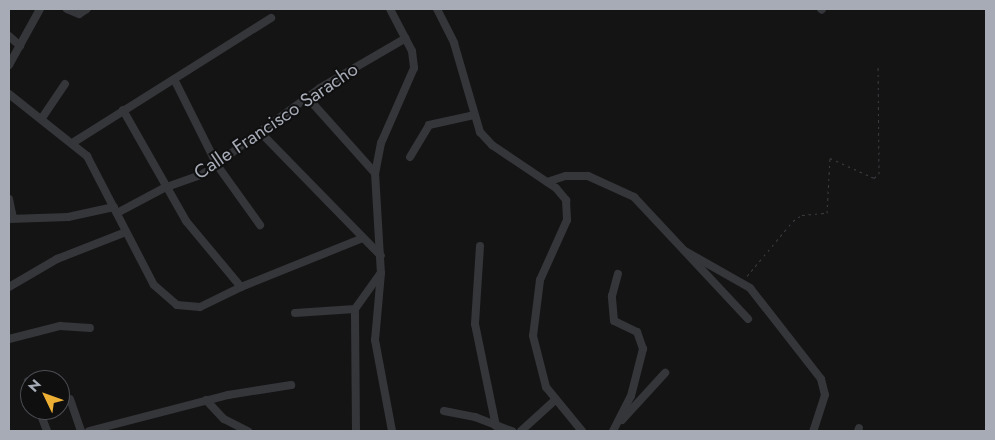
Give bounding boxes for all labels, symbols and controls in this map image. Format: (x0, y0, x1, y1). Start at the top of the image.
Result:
street label: Calle Francisco Saracho (190, 58, 362, 184)
north arrow (20, 370, 70, 420)
text: N (23, 375, 46, 396)

